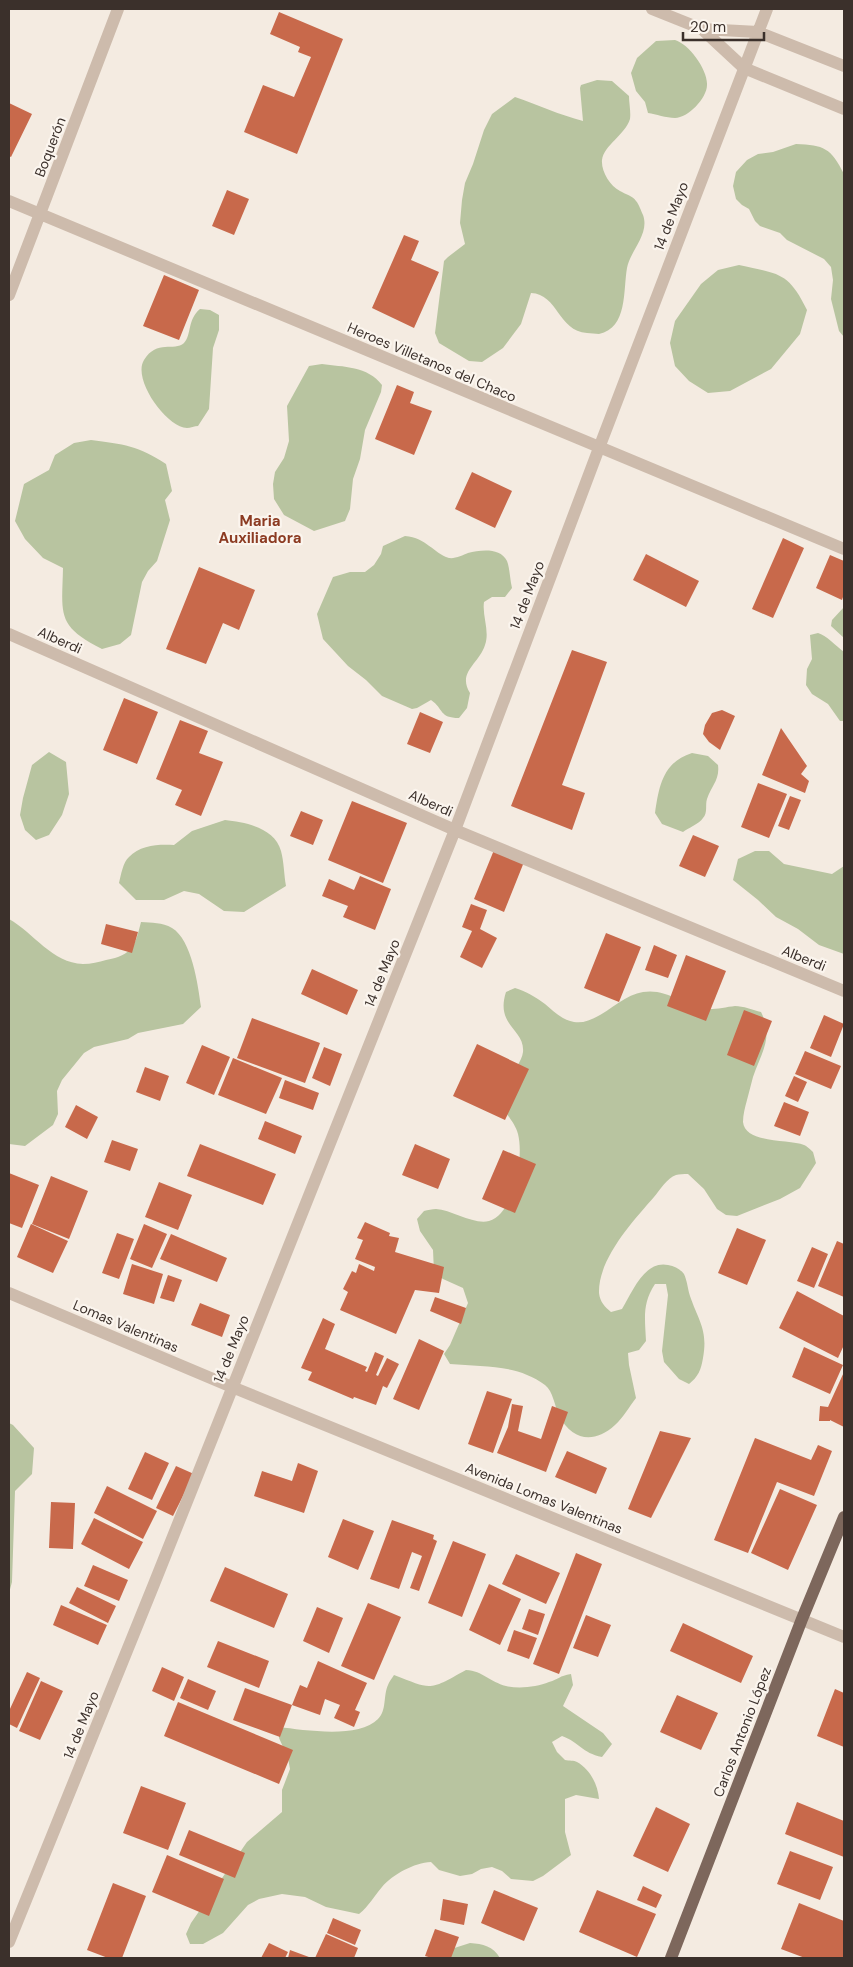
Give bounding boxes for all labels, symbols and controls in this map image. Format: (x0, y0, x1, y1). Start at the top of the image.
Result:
scale bar (683, 10, 764, 42)
text: 20 m (690, 17, 726, 37)
street label: Boquerón (30, 114, 70, 180)
street label: 14 de Mayo (650, 179, 692, 253)
street label: Heroes Villetanos del Chaco (345, 318, 519, 406)
district label: Maria Auxiliadora (218, 511, 302, 548)
street label: 14 de Mayo (506, 558, 548, 632)
street label: Alberdi (35, 622, 85, 658)
street label: Alberdi (406, 785, 456, 821)
street label: 14 de Mayo (360, 936, 404, 1010)
street label: Alberdi (779, 941, 829, 975)
street label: Lomas Valentinas (70, 1296, 182, 1356)
street label: 14 de Mayo (209, 1312, 253, 1386)
street label: Avenida Lomas Valentinas (463, 1458, 625, 1538)
street label: Carlos Antonio López (709, 1664, 775, 1800)
street label: 14 de Mayo (59, 1688, 103, 1762)

